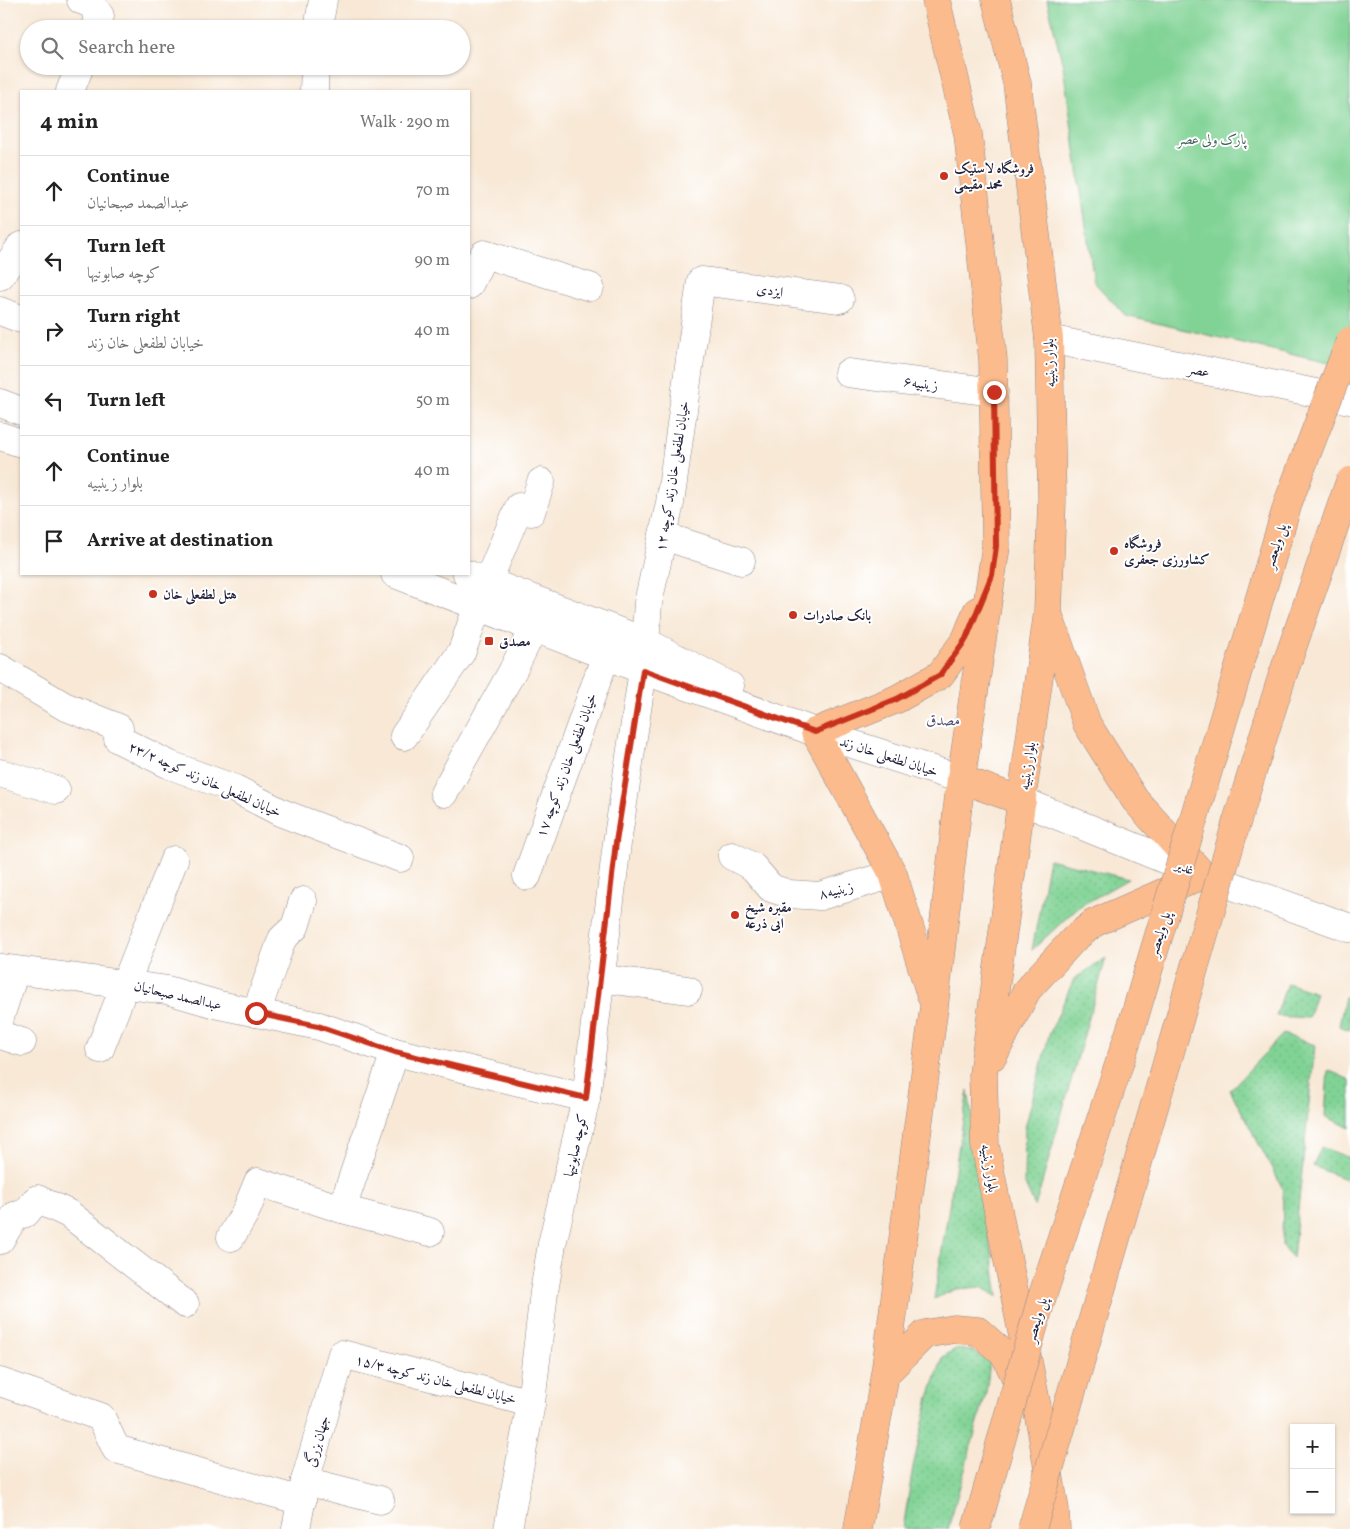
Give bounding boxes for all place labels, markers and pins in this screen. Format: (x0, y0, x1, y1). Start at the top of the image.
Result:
place label: فروشگاه لاستیک محمد مقیمی (954, 159, 1034, 195)
marker: فروشگاه لاستیک محمد مقیمی (938, 170, 950, 182)
place label: فروشگاه کشاورزی جعفری (1124, 534, 1210, 570)
marker: فروشگاه کشاورزی جعفری (1108, 545, 1120, 557)
place label: هتل لطفعلی خان (163, 586, 237, 605)
marker: هتل لطفعلی خان (147, 588, 159, 600)
place label: بانک صادرات (803, 607, 871, 626)
marker: بانک صادرات (787, 609, 799, 621)
place label: مصدق (499, 633, 531, 652)
marker: مصدق (483, 635, 495, 647)
place label: مقبره شیخ ابی ذرعه (745, 899, 792, 934)
marker: مقبره شیخ ابی ذرعه (729, 909, 741, 921)

